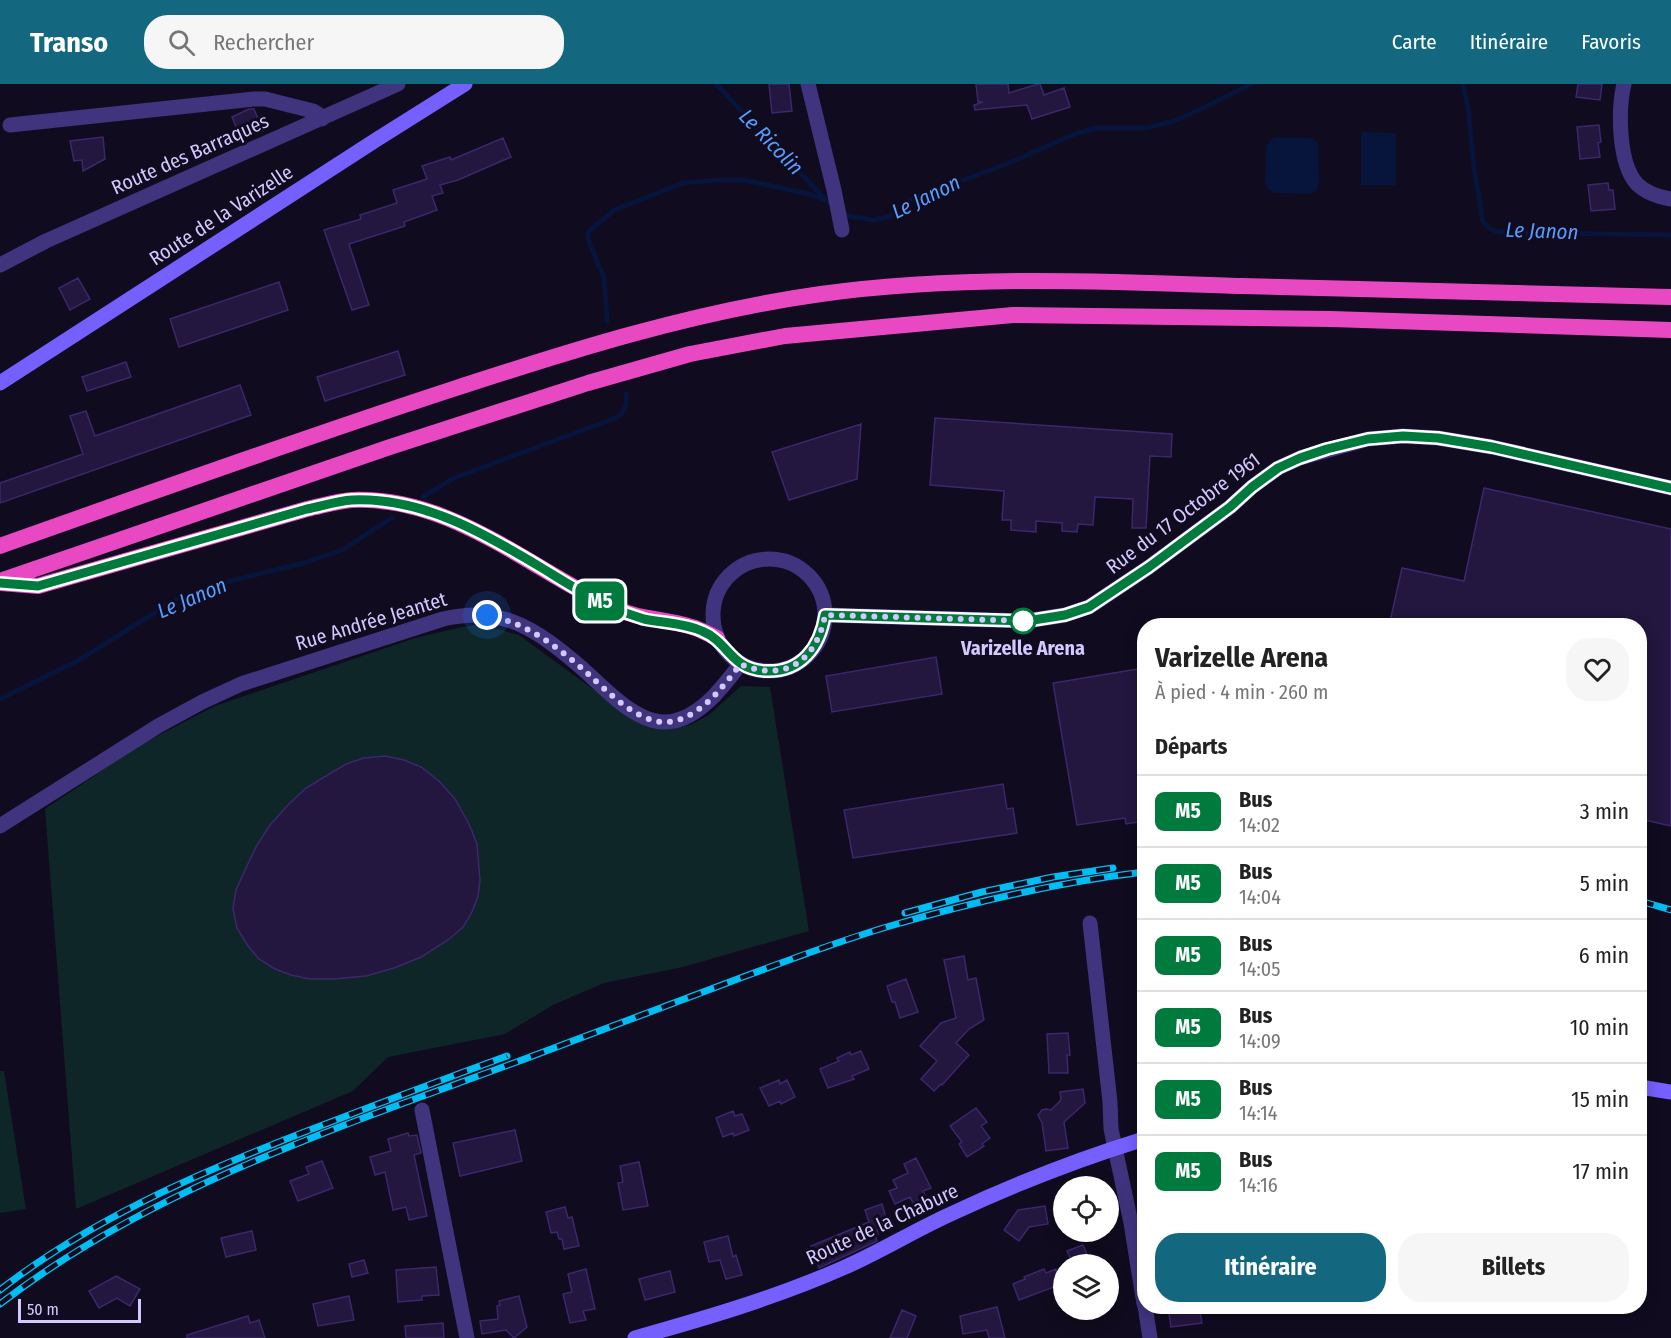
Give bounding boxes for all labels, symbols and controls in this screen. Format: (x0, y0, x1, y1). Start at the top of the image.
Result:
search box (144, 15, 564, 69)
text: Transo (30, 26, 108, 59)
icon: search (165, 26, 198, 59)
text: Rechercher (213, 29, 314, 56)
text: Carte (1392, 29, 1437, 55)
text: Itinéraire (1470, 29, 1548, 55)
text: Favoris (1581, 29, 1641, 55)
water label: Le Ricolin (733, 104, 809, 180)
street label: Route des Barraques (108, 109, 272, 199)
street label: Route de la Varizelle (145, 160, 297, 270)
water label: Le Janon (887, 169, 965, 225)
water label: Le Janon (1505, 217, 1579, 245)
street label: Rue du 17 Octobre 1961 (1101, 447, 1265, 579)
water label: Le Janon (153, 572, 231, 624)
line badge: M5 (573, 582, 627, 620)
street label: Rue Andrée Jeantet (293, 586, 450, 655)
text: M5 (587, 588, 613, 614)
your location (472, 600, 502, 630)
marker: Varizelle Arena (1010, 608, 1036, 634)
place label: Varizelle Arena (960, 636, 1085, 660)
button: heart (1566, 638, 1629, 701)
text: Varizelle Arena (1155, 641, 1328, 674)
text: À pied · 4 min · 260 m (1155, 680, 1328, 704)
text: Départs (1155, 733, 1227, 760)
text: Bus (1239, 786, 1272, 813)
text: M5 (1175, 798, 1201, 824)
text: 3 min (1580, 798, 1629, 825)
text: 14:02 (1239, 813, 1280, 837)
text: Bus (1239, 858, 1272, 885)
text: M5 (1175, 870, 1201, 896)
text: 5 min (1580, 870, 1629, 897)
text: 14:04 (1239, 885, 1281, 909)
text: Bus (1239, 930, 1272, 957)
text: M5 (1175, 942, 1201, 968)
text: 6 min (1579, 942, 1629, 969)
text: 14:05 (1239, 957, 1280, 981)
text: Bus (1239, 1002, 1272, 1029)
text: M5 (1175, 1014, 1201, 1040)
text: 10 min (1570, 1014, 1629, 1041)
text: 14:09 (1239, 1029, 1281, 1053)
text: Bus (1239, 1074, 1272, 1101)
text: M5 (1175, 1086, 1201, 1112)
text: 15 min (1571, 1086, 1629, 1113)
text: 14:14 (1239, 1101, 1277, 1125)
text: Bus (1239, 1146, 1272, 1173)
text: M5 (1175, 1158, 1201, 1184)
text: 17 min (1572, 1158, 1629, 1185)
text: 14:16 (1239, 1173, 1278, 1197)
map controls (1053, 1176, 1119, 1320)
button: locate (1053, 1176, 1119, 1242)
street label: Route de la Chabure (802, 1178, 962, 1270)
button: Itinéraire (1155, 1233, 1386, 1302)
button: Billets (1398, 1233, 1629, 1302)
button: layers (1053, 1254, 1119, 1320)
scale bar (18, 1296, 141, 1324)
text: 50 m (27, 1300, 59, 1319)

